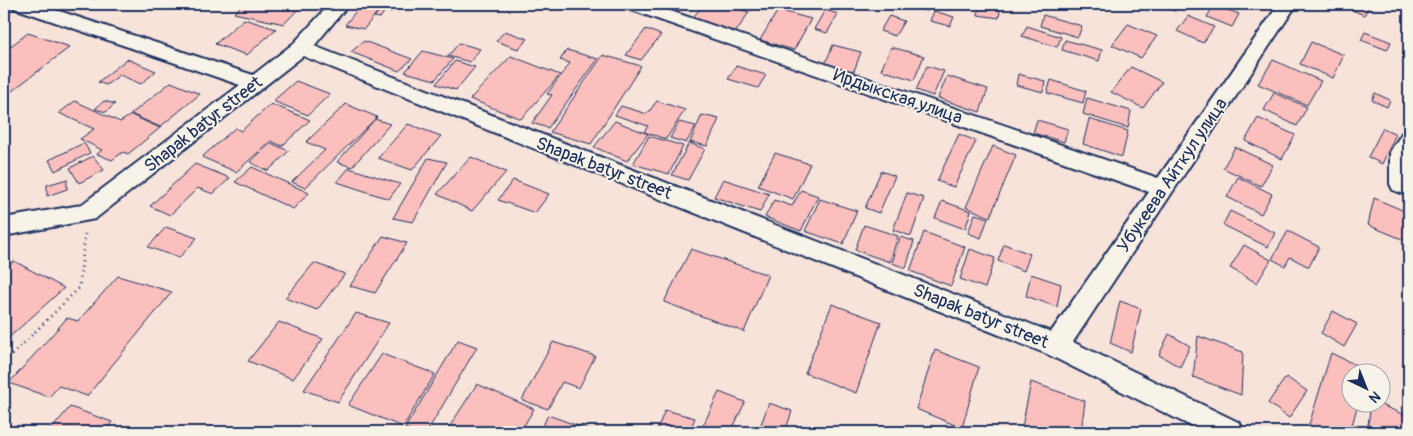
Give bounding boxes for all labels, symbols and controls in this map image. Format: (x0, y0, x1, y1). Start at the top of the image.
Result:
street label: Ирдыкская улица (830, 64, 965, 129)
street label: Shapak batyr street (140, 71, 268, 178)
street label: Убукеева Айткул улица (1112, 94, 1233, 257)
street label: Shapak batyr street (533, 132, 676, 205)
street label: Shapak batyr street (910, 279, 1053, 354)
north arrow (1340, 364, 1390, 414)
text: N (1365, 388, 1384, 407)

